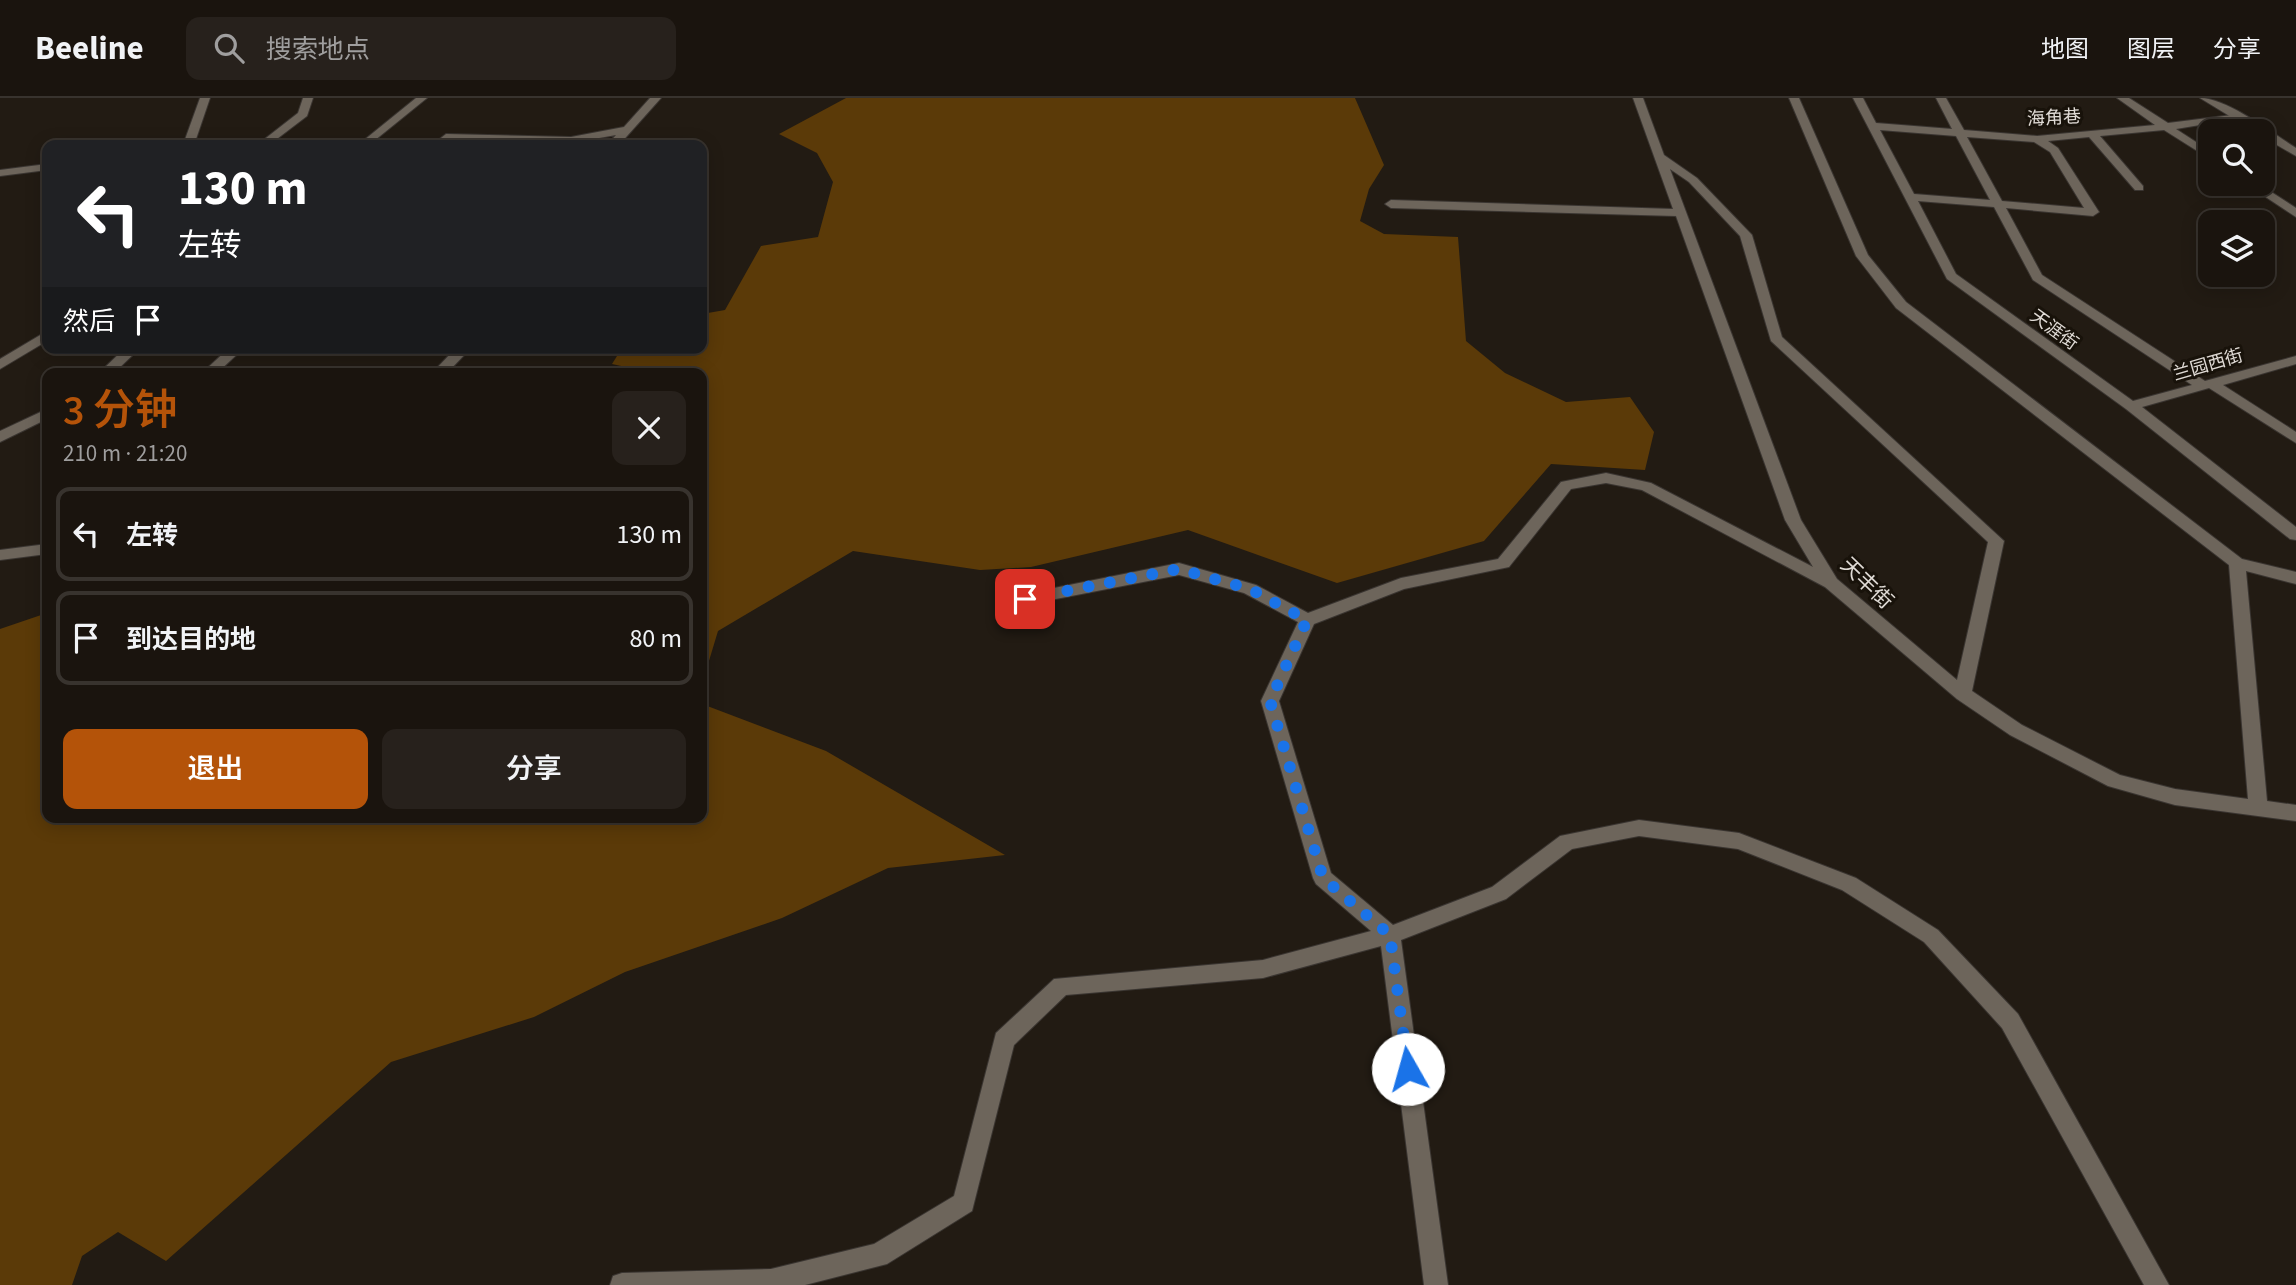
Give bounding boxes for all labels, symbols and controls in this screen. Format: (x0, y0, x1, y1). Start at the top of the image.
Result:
search box (186, 17, 676, 80)
text: Beeline (35, 25, 144, 72)
icon: search (210, 29, 248, 67)
text: 搜索地点 (266, 31, 370, 68)
text: 地图 (2041, 32, 2089, 67)
text: 图层 (2127, 32, 2175, 67)
text: 分享 (2213, 32, 2261, 67)
street label: 海角巷 (2026, 104, 2082, 132)
map controls (2198, 119, 2275, 287)
button: search (2198, 119, 2275, 196)
text: 130 m (178, 154, 307, 224)
icon: left (63, 168, 154, 259)
button: layers (2198, 210, 2275, 287)
text: 左转 (178, 223, 242, 269)
icon: arrive (129, 301, 167, 339)
text: 然后 (63, 303, 115, 340)
street label: 天涯街 (2025, 304, 2083, 356)
street label: 兰园西街 (2170, 343, 2246, 387)
text: 3 分钟 (63, 381, 177, 441)
button: close (612, 391, 686, 465)
text: 210 m · 21:20 (63, 437, 187, 470)
icon: left (67, 515, 105, 553)
text: 130 m (616, 516, 682, 553)
text: 左转 (126, 517, 178, 554)
street label: 天丰街 (1834, 550, 1900, 616)
pin (995, 569, 1055, 629)
icon: arrive (1006, 580, 1044, 618)
icon: arrive (67, 619, 105, 657)
text: 80 m (629, 620, 682, 657)
text: 到达目的地 (126, 621, 256, 658)
button: 退出 (63, 729, 368, 809)
button: 分享 (382, 729, 686, 809)
position arrow (1371, 1032, 1445, 1106)

